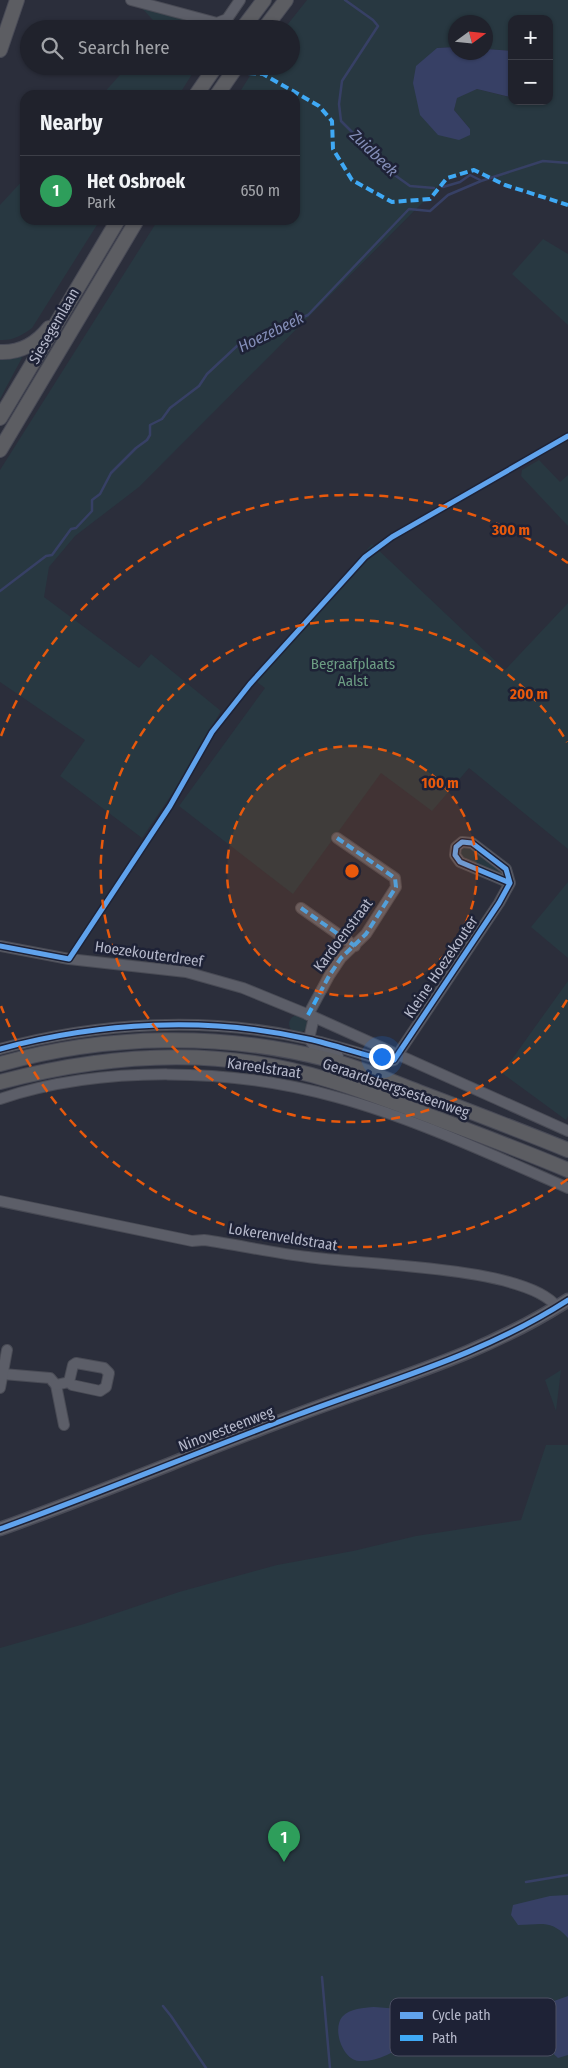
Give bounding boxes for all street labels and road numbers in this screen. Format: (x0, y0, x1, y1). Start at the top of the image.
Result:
street label: Siesegemlaan (25, 285, 83, 367)
street label: Kardoenstraat (310, 895, 376, 975)
street label: Kleine Hoezekouter (400, 912, 482, 1021)
street label: Hoezekouterdreef (94, 937, 206, 971)
street label: Kareelstraat (226, 1054, 302, 1082)
street label: Geraardsbergsesteenweg (320, 1054, 472, 1122)
street label: Lokerenveldstraat (227, 1220, 339, 1255)
street label: Ninovesteenweg (176, 1403, 276, 1455)

